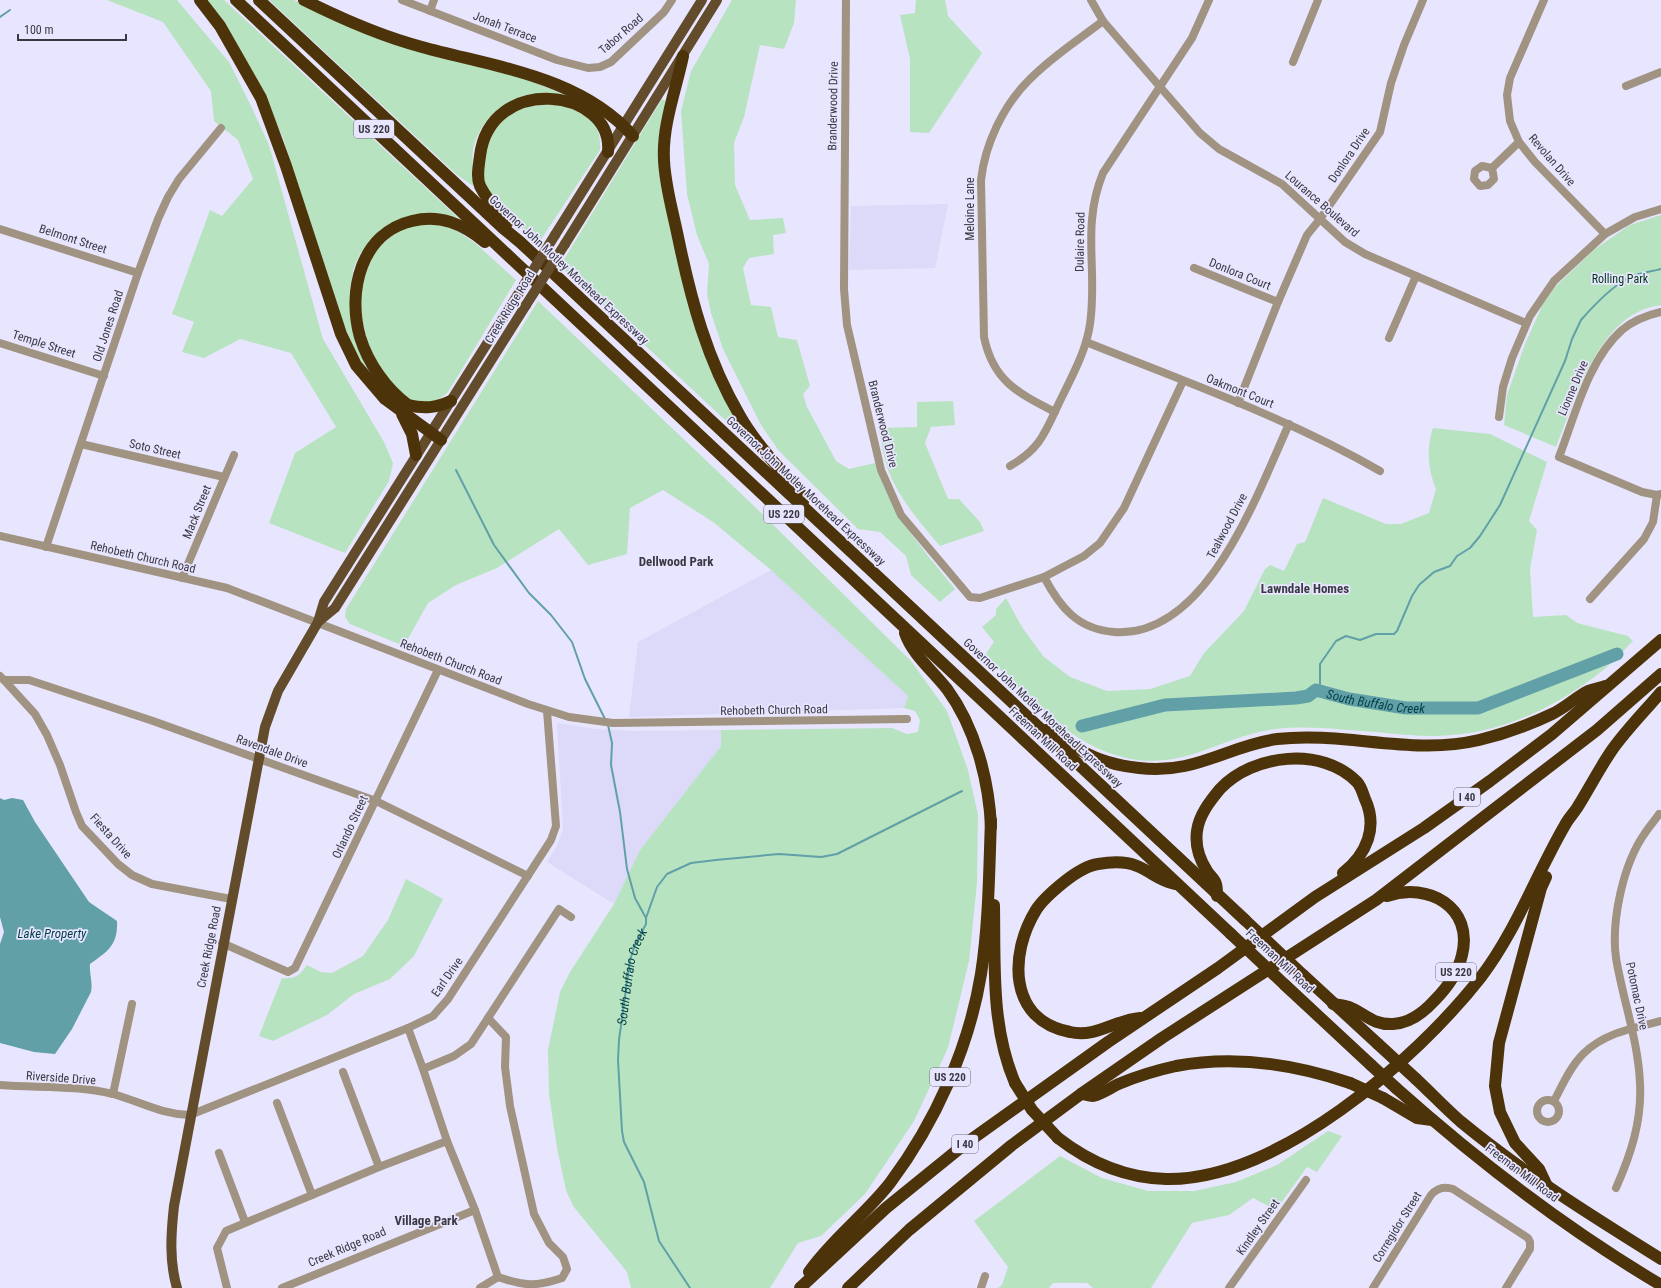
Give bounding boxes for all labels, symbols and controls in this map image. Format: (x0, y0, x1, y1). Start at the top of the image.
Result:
street label: Jonah Terrace (471, 8, 539, 46)
street label: Tabor Road (596, 11, 646, 57)
scale bar (18, 16, 126, 42)
text: 100 m (24, 23, 54, 37)
street label: Branderwood Drive (825, 61, 841, 151)
road number: US 220 (354, 120, 394, 138)
street label: Donlora Drive (1325, 125, 1373, 185)
street label: Revolan Drive (1526, 131, 1579, 189)
street label: Lourance Boulevard (1282, 168, 1362, 240)
street label: Meloine Lane (963, 177, 977, 241)
street label: Governor John Motley Morehead Expressway (487, 192, 651, 348)
street label: Dulaire Road (1072, 212, 1088, 272)
street label: Belmont Street (37, 221, 109, 257)
street label: Donlora Court (1207, 255, 1273, 293)
street label: Creek Ridge Road (482, 268, 538, 346)
park label: Rolling Park (1592, 272, 1649, 286)
street label: Old Jones Road (90, 288, 126, 363)
street label: Temple Street (11, 327, 78, 361)
street label: Lionne Drive (1555, 358, 1591, 418)
street label: Oakmont Court (1204, 371, 1276, 411)
street label: Branderwood Drive (865, 379, 901, 469)
street label: Governor John Motley Morehead Expressway (724, 413, 888, 569)
street label: Soto Street (128, 436, 183, 462)
street label: Mack Street (180, 483, 214, 541)
street label: Tealwood Drive (1204, 490, 1250, 561)
road number: US 220 (764, 505, 804, 523)
street label: Rehobeth Church Road (89, 538, 197, 576)
district label: Dellwood Park (639, 554, 714, 569)
district label: Lawndale Homes (1261, 581, 1349, 596)
street label: Governor John Motley Morehead Expressway (961, 635, 1125, 791)
street label: Rehobeth Church Road (398, 636, 504, 688)
water label: South Buffalo Creek (1325, 686, 1425, 716)
street label: Rehobeth Church Road (720, 702, 828, 718)
street label: Freeman Mill Road (1006, 704, 1080, 774)
street label: Ravendale Drive (234, 732, 310, 771)
road number: I 40 (1454, 788, 1480, 806)
street label: Orlando Street (329, 793, 371, 861)
street label: Fiesta Drive (87, 811, 135, 862)
street label: Creek Ridge Road (194, 905, 224, 989)
water label: South Buffalo Creek (614, 925, 650, 1026)
water label: Lake Property (18, 926, 87, 941)
street label: Freeman Mill Road (1243, 926, 1317, 996)
street label: Earl Drive (428, 954, 466, 999)
street label: Potomac Drive (1623, 961, 1651, 1032)
road number: US 220 (1436, 963, 1476, 981)
road number: US 220 (930, 1068, 970, 1086)
street label: Riverside Drive (26, 1069, 97, 1087)
road number: I 40 (952, 1135, 978, 1153)
street label: Freeman Mill Road (1483, 1141, 1561, 1205)
street label: Corregidor Street (1370, 1189, 1425, 1265)
street label: Kindley Street (1234, 1196, 1283, 1258)
district label: Village Park (394, 1213, 458, 1228)
street label: Creek Ridge Road (306, 1224, 388, 1270)

